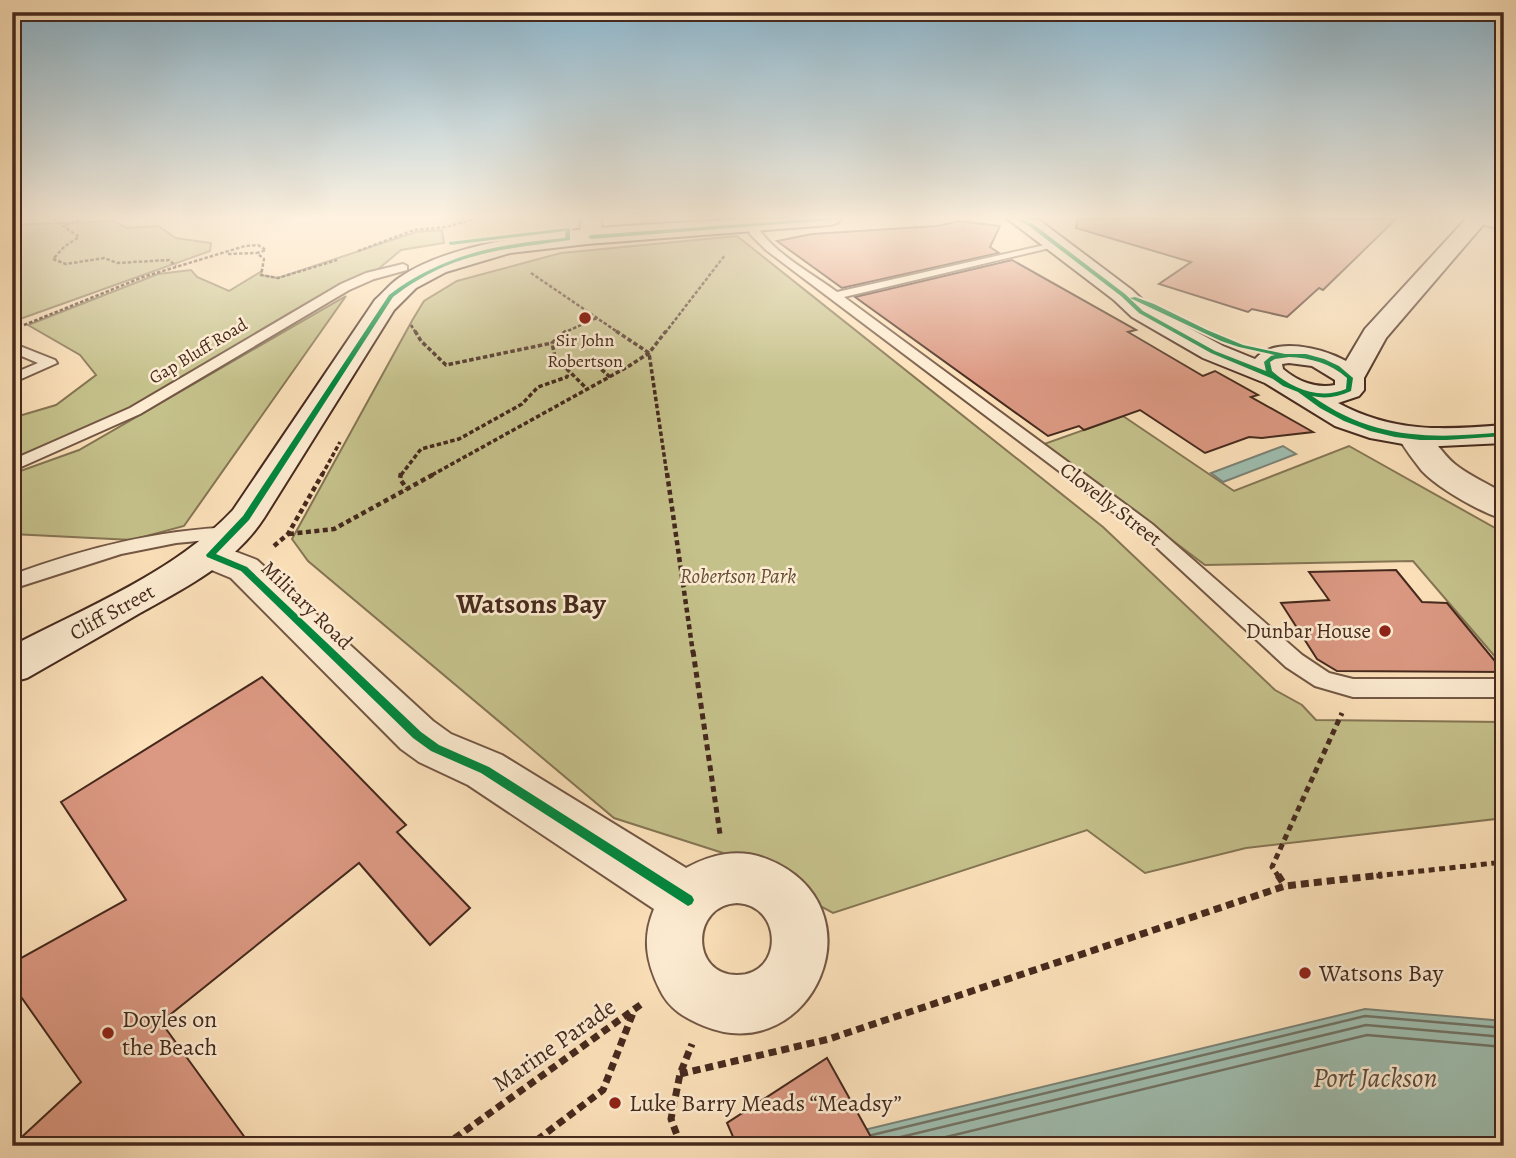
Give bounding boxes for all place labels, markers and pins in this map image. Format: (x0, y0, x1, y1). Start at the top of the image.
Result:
marker: Sir John Robertson (577, 310, 593, 326)
place label: Sir John Robertson (547, 328, 623, 373)
place label: Dunbar House (1246, 617, 1371, 645)
marker: Dunbar House (1377, 623, 1393, 639)
place label: Watsons Bay (1318, 957, 1444, 989)
marker: Watsons Bay (1297, 965, 1313, 981)
place label: Doyles on the Beach (122, 1003, 217, 1063)
marker: Doyles on the Beach (100, 1025, 116, 1041)
place label: Luke Barry Meads “Meadsy” (629, 1087, 902, 1119)
marker: Luke Barry Meads “Meadsy” (607, 1095, 623, 1111)

